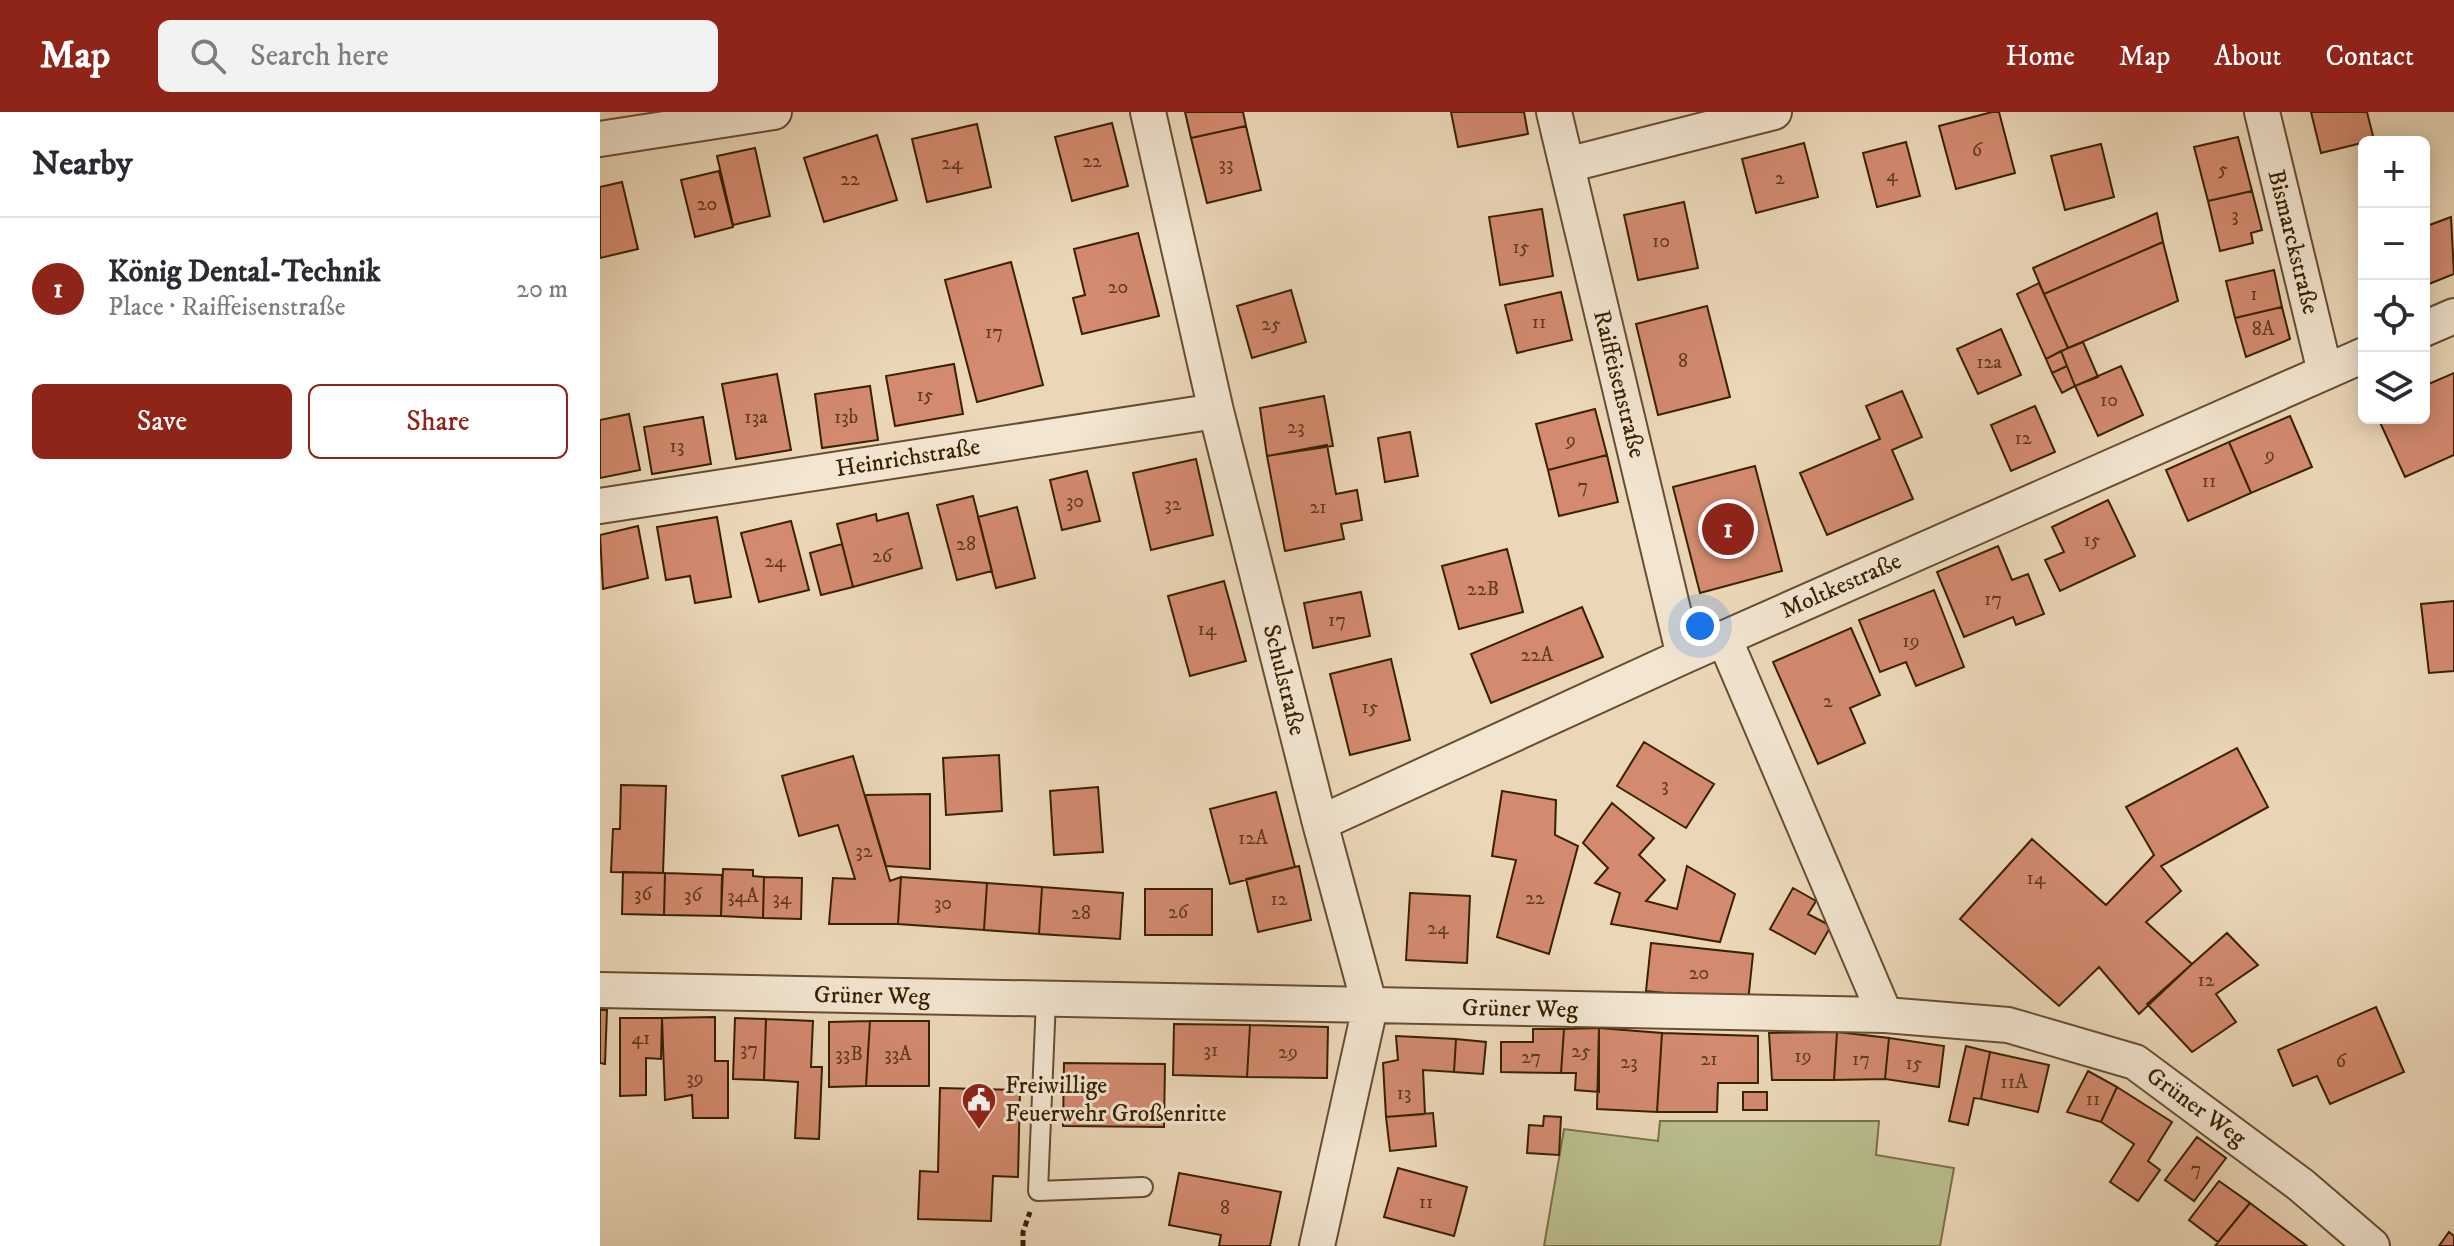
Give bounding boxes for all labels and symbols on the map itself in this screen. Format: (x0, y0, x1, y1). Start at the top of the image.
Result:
house number: 6 (1972, 138, 1983, 163)
house number: 22 (1082, 149, 1102, 174)
house number: 24 (941, 151, 963, 176)
house number: 33 (1219, 152, 1233, 177)
house number: 5 (2218, 157, 2228, 182)
house number: 4 (1886, 163, 1898, 188)
house number: 2 (1775, 166, 1785, 191)
house number: 22 (840, 167, 860, 192)
street label: Bismarckstraße (2261, 167, 2325, 317)
house number: 20 (697, 192, 717, 217)
house number: 3 (2231, 203, 2239, 228)
house number: 10 (1652, 229, 1670, 254)
house number: 15 (1512, 235, 1530, 260)
house number: 20 (1108, 275, 1128, 300)
house number: 1 (2250, 282, 2258, 307)
street label: Raiffeisenstraße (1586, 307, 1652, 461)
house number: 11 (1532, 310, 1546, 335)
house number: 25 (1261, 312, 1281, 337)
house number: 8A (2252, 317, 2275, 342)
house number: 17 (985, 320, 1003, 345)
house number: 8 (1678, 349, 1688, 374)
house number: 12a (1976, 350, 2002, 375)
house number: 15 (916, 383, 934, 408)
house number: 10 (2100, 388, 2118, 413)
house number: 13a (744, 405, 768, 430)
house number: 13b (834, 405, 858, 430)
house number: 23 (1287, 415, 1305, 440)
house number: 12 (2014, 426, 2032, 451)
house number: 9 (1565, 428, 1576, 453)
street label: Heinrichstraße (834, 432, 982, 484)
house number: 13 (670, 434, 684, 459)
house number: 9 (2264, 443, 2275, 468)
house number: 11 (2202, 469, 2216, 494)
house number: 7 (1578, 474, 1588, 499)
house number: 30 (1066, 489, 1084, 514)
house number: 32 (1164, 492, 1182, 517)
house number: 21 (1309, 495, 1327, 520)
pin: 1 (1702, 499, 1754, 559)
house number: 15 (2083, 528, 2101, 553)
house number: 28 (956, 532, 976, 557)
house number: 26 (872, 544, 893, 569)
street label: Moltkestraße (1776, 546, 1906, 626)
house number: 24 (764, 549, 786, 574)
house number: 22B (1467, 577, 1499, 602)
house number: 17 (1984, 587, 2002, 612)
your location (1680, 606, 1720, 646)
house number: 17 (1328, 608, 1346, 633)
house number: 14 (1198, 617, 1217, 642)
street label: Schulstraße (1256, 621, 1312, 739)
house number: 19 (1902, 629, 1920, 654)
house number: 22A (1521, 643, 1553, 668)
house number: 2 (1823, 689, 1833, 714)
house number: 15 (1361, 695, 1379, 720)
house number: 3 (1661, 773, 1669, 798)
house number: 12A (1238, 826, 1268, 851)
house number: 32 (855, 839, 873, 864)
house number: 14 (2027, 866, 2046, 891)
house number: 36 (634, 882, 653, 907)
house number: 36 (684, 883, 703, 908)
house number: 34A (727, 884, 759, 909)
house number: 34 (773, 886, 792, 911)
house number: 22 (1525, 886, 1545, 911)
house number: 12 (1270, 887, 1288, 912)
house number: 30 (934, 891, 952, 916)
house number: 26 (1168, 900, 1189, 925)
house number: 28 (1071, 901, 1091, 926)
house number: 24 (1427, 916, 1449, 941)
house number: 20 (1689, 961, 1709, 986)
house number: 12 (2197, 968, 2215, 993)
street label: Grüner Weg (814, 980, 931, 1012)
street label: Grüner Weg (1462, 993, 1579, 1025)
house number: 41 (632, 1026, 650, 1051)
house number: 37 (740, 1037, 758, 1062)
house number: 31 (1204, 1038, 1218, 1063)
house number: 25 (1571, 1039, 1591, 1064)
house number: 29 (1278, 1040, 1298, 1065)
house number: 33B (835, 1042, 863, 1067)
house number: 33A (884, 1042, 912, 1067)
house number: 19 (1794, 1044, 1812, 1069)
house number: 27 (1521, 1045, 1541, 1070)
house number: 21 (1700, 1047, 1718, 1072)
house number: 17 (1852, 1047, 1870, 1072)
house number: 6 (2336, 1049, 2347, 1074)
house number: 23 (1620, 1050, 1638, 1075)
house number: 15 (1905, 1051, 1923, 1076)
street label: Grüner Weg (2140, 1061, 2252, 1153)
house number: 39 (686, 1066, 704, 1091)
house number: 11A (2000, 1070, 2028, 1095)
place label: Freiwillige Feuerwehr Großenritte (1005, 1071, 1226, 1129)
public building icon: Freiwillige Feuerwehr Großenritte (960, 1081, 998, 1131)
house number: 13 (1397, 1081, 1411, 1106)
house number: 11 (2086, 1087, 2100, 1112)
house number: 7 (2191, 1157, 2201, 1182)
house number: 11 (1419, 1190, 1433, 1215)
house number: 8 (1220, 1196, 1230, 1221)

